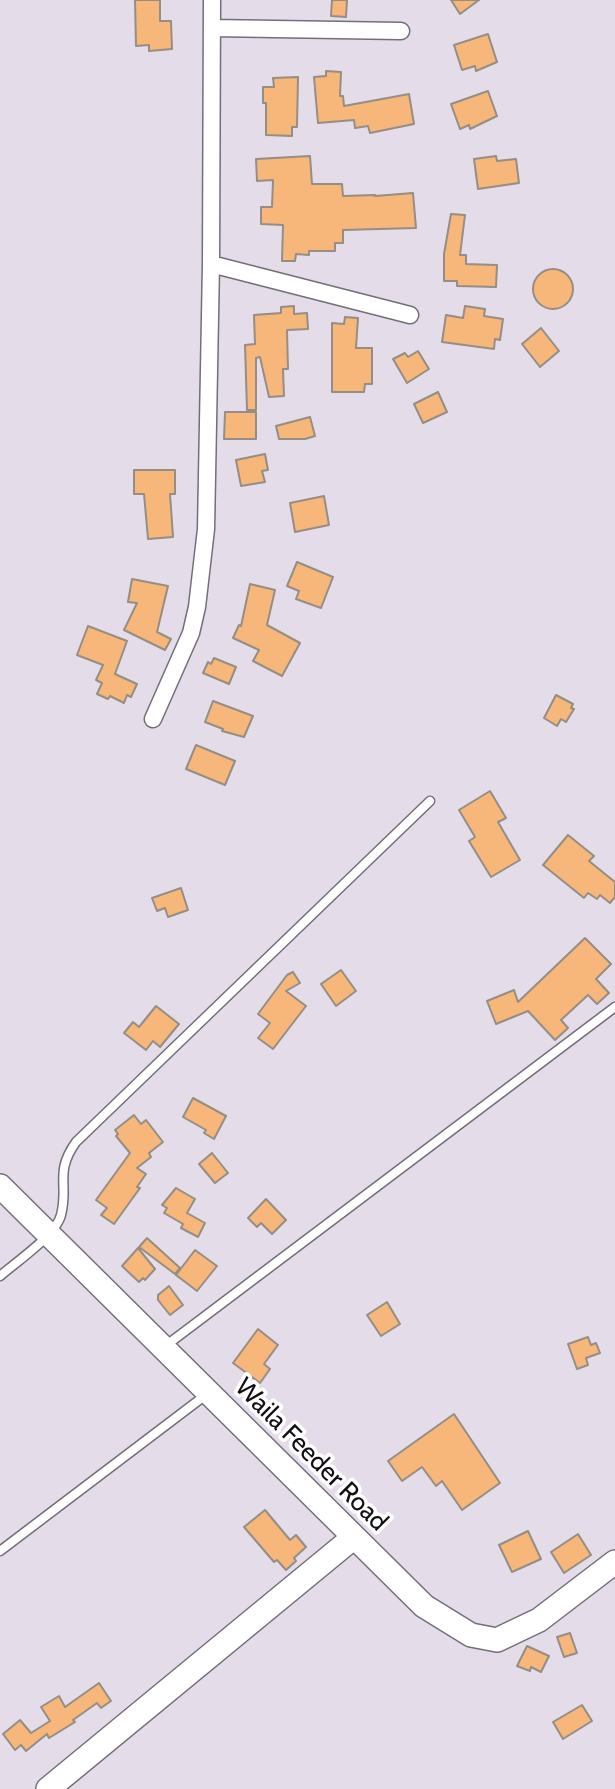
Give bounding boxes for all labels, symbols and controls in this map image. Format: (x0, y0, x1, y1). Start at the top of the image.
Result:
street label: Waila Feeder Road (228, 1372, 394, 1538)

